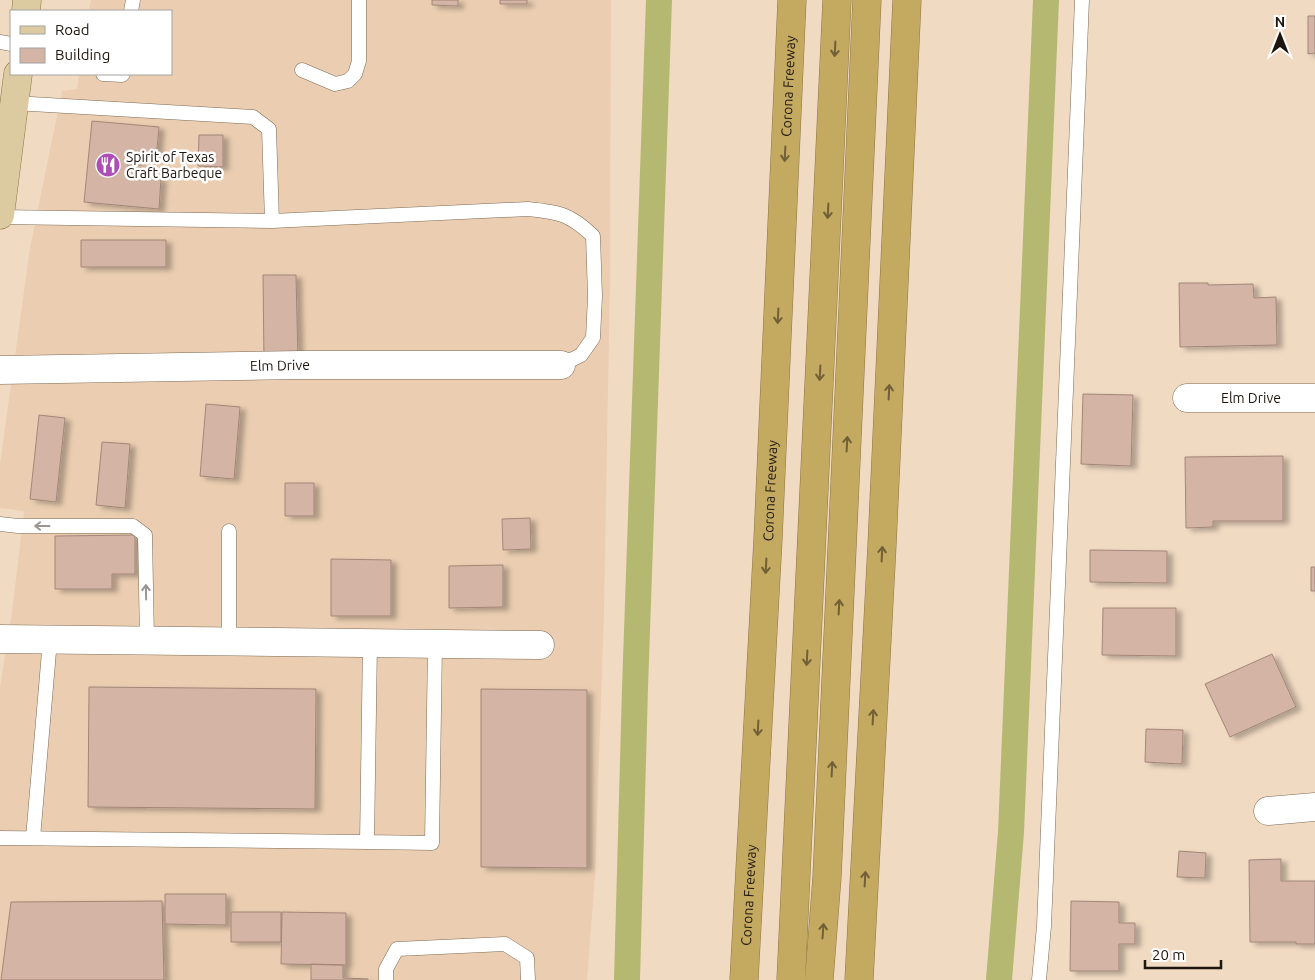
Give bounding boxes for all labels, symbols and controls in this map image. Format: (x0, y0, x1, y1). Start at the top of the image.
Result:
legend (10, 10, 172, 75)
north arrow (1255, 10, 1305, 60)
text: N (1275, 14, 1285, 30)
text: Road (55, 21, 90, 38)
street label: Corona Freeway (778, 35, 798, 137)
one-way arrow (831, 40, 840, 56)
text: Building (55, 46, 110, 63)
one-way arrow (780, 145, 789, 161)
place label: Spirit of Texas Craft Barbeque (126, 149, 222, 181)
restaurant icon: Spirit of Texas Craft Barbeque (95, 152, 121, 178)
one-way arrow (823, 203, 832, 219)
one-way arrow (773, 308, 782, 324)
street label: Elm Drive (250, 357, 310, 374)
one-way arrow (816, 365, 825, 381)
one-way arrow (885, 384, 894, 400)
street label: Elm Drive (1221, 390, 1281, 406)
one-way arrow (842, 437, 851, 453)
street label: Corona Freeway (760, 439, 780, 542)
one-way arrow (35, 521, 51, 531)
one-way arrow (877, 547, 886, 563)
one-way arrow (762, 557, 771, 573)
one-way arrow (141, 584, 151, 600)
one-way arrow (835, 599, 844, 615)
one-way arrow (802, 650, 812, 666)
one-way arrow (869, 709, 878, 725)
one-way arrow (753, 720, 762, 736)
one-way arrow (827, 761, 836, 777)
street label: Corona Freeway (738, 844, 759, 946)
one-way arrow (860, 871, 869, 887)
one-way arrow (818, 924, 828, 940)
scale bar (1145, 938, 1221, 970)
text: 20 m (1152, 946, 1185, 963)

